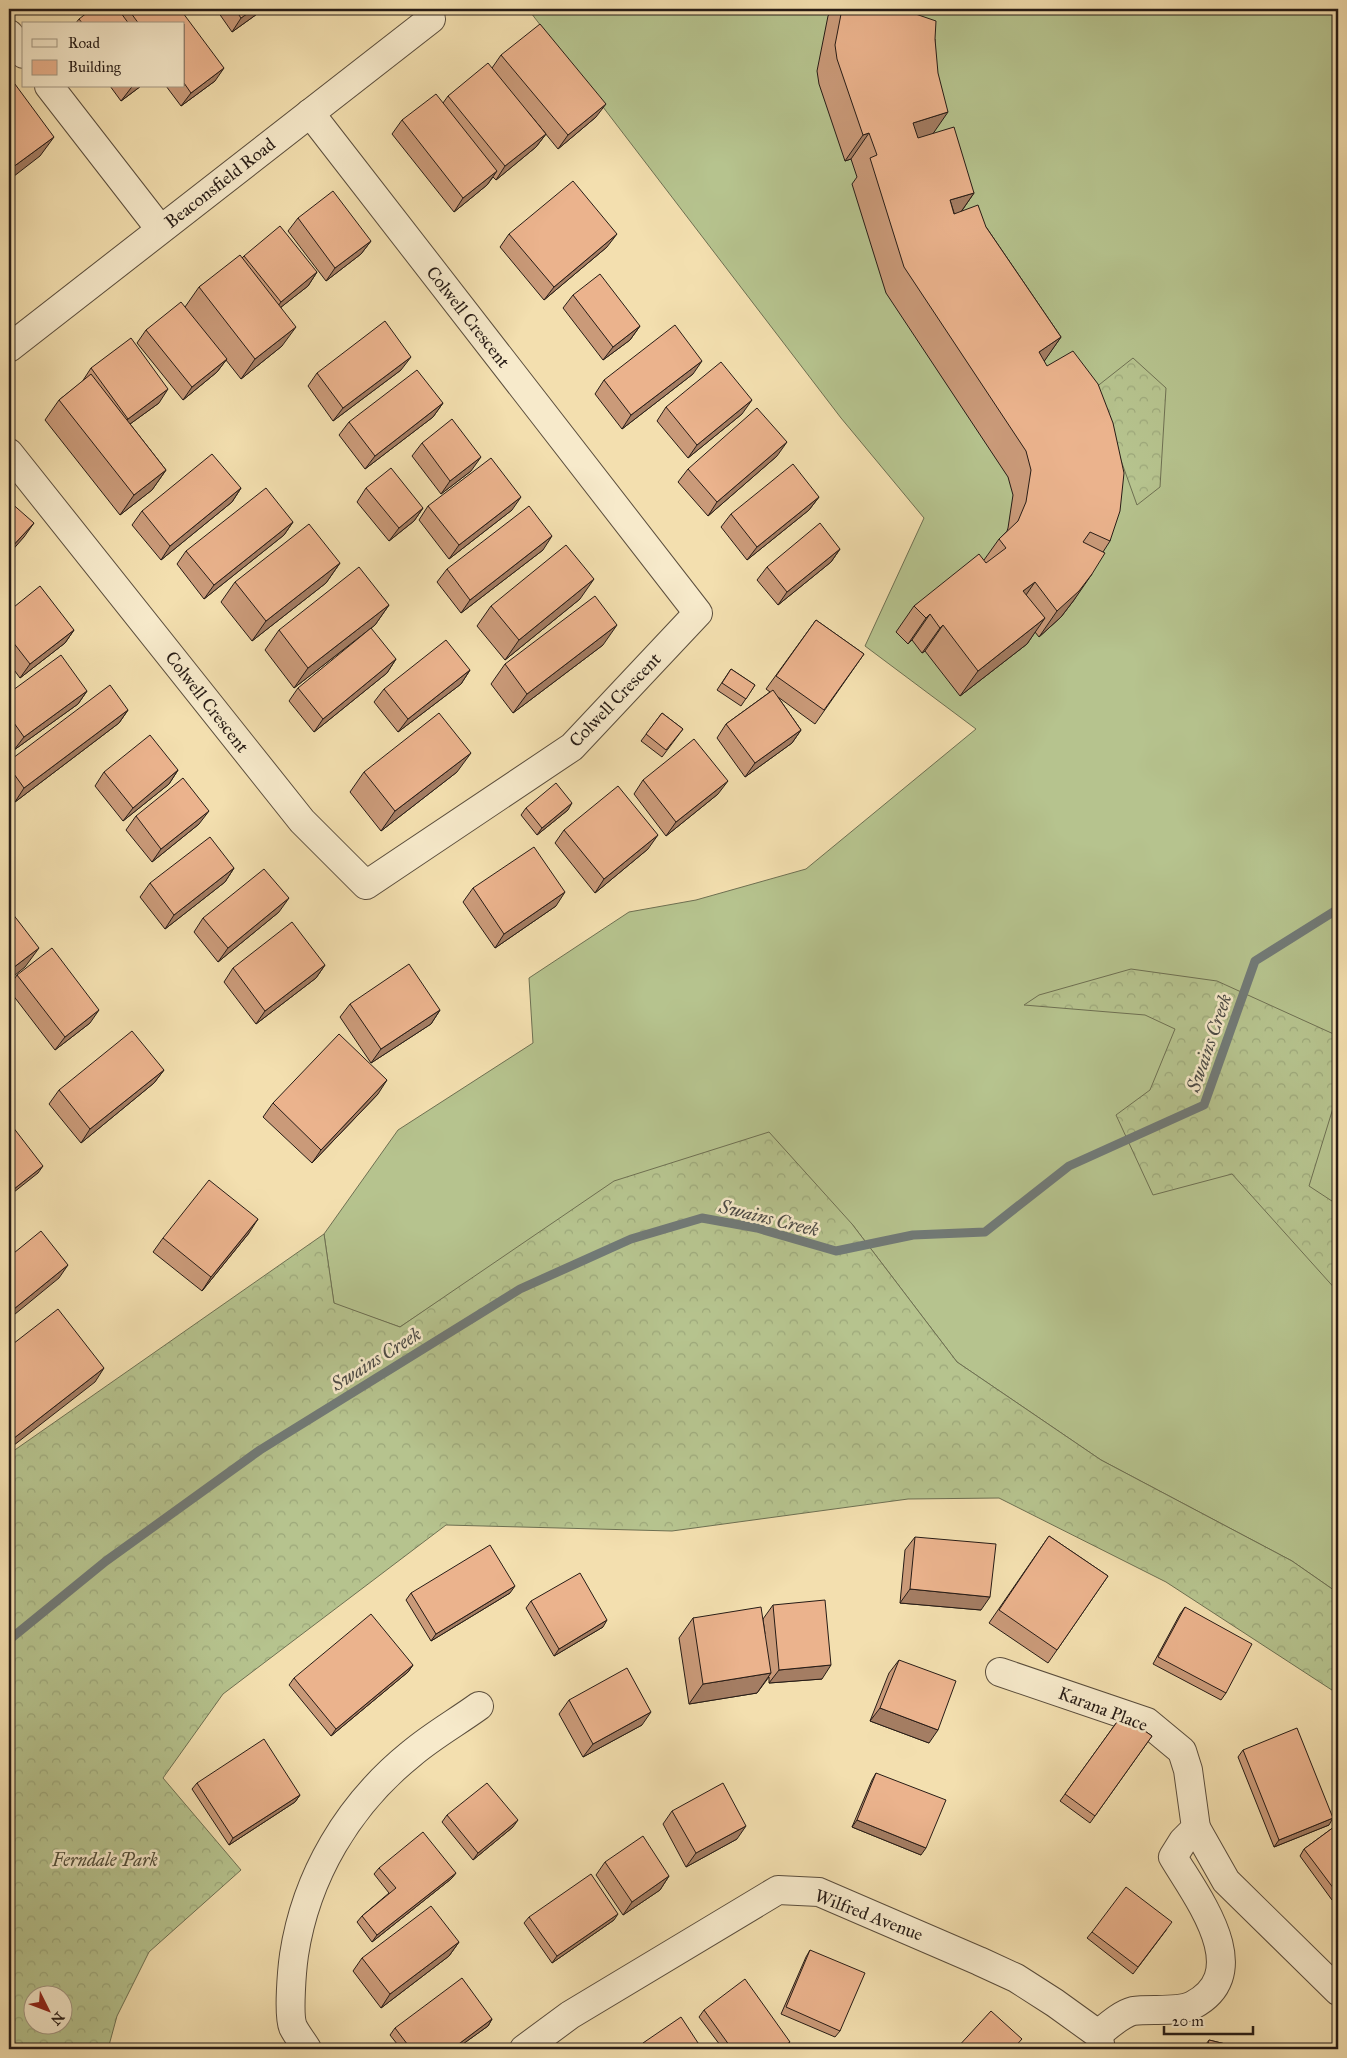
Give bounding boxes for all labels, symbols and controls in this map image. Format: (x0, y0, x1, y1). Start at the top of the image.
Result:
legend (22, 22, 185, 88)
text: Road (68, 34, 100, 52)
text: Building (68, 58, 122, 76)
street label: Beaconsfield Road (160, 133, 280, 233)
street label: Colwell Crescent (421, 262, 515, 373)
street label: Colwell Crescent (160, 647, 254, 758)
street label: Colwell Crescent (564, 648, 666, 752)
water label: Swains Creek (1181, 991, 1237, 1096)
water label: Swains Creek (716, 1194, 822, 1242)
water label: Swains Creek (326, 1322, 426, 1396)
street label: Karana Place (1055, 1682, 1151, 1736)
park label: Ferndale Park (51, 1849, 158, 1871)
street label: Wilfred Avenue (812, 1884, 926, 1946)
north arrow (22, 1986, 72, 2036)
scale bar (1164, 2003, 1253, 2035)
text: N (47, 2008, 68, 2029)
text: 20 m (1172, 2012, 1204, 2030)

